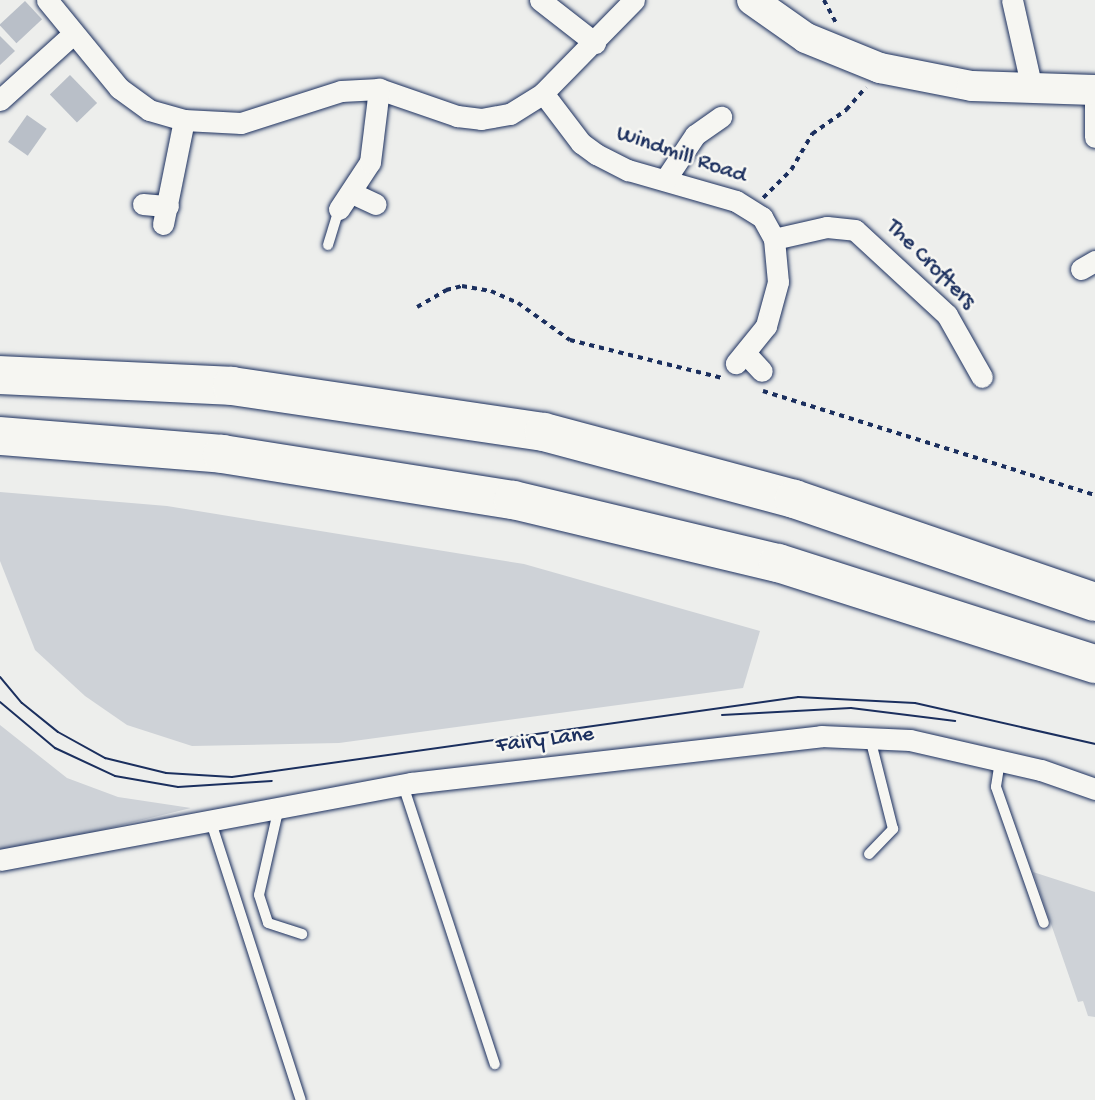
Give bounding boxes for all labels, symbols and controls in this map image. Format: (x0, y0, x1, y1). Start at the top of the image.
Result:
street label: Windmill Road (612, 121, 750, 191)
street label: The Crofters (879, 214, 981, 316)
street label: Fairy Lane (494, 721, 596, 761)

